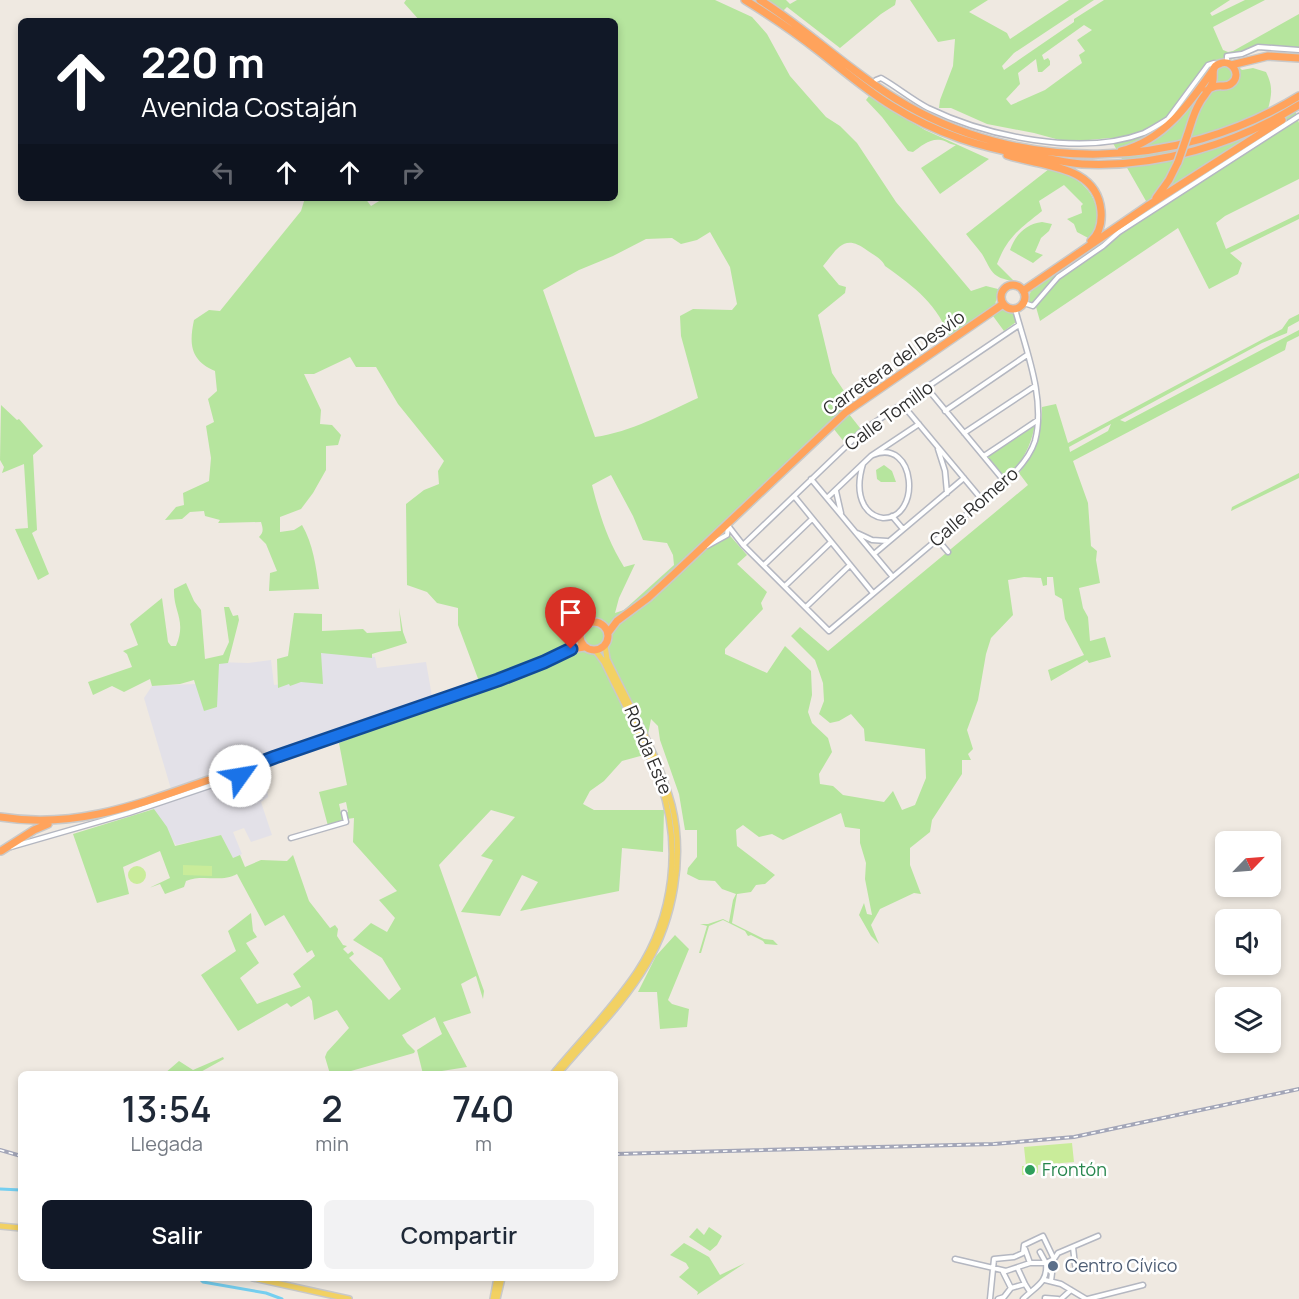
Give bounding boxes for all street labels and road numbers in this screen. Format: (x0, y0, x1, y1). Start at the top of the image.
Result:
street label: Carretera del Desvío (818, 304, 969, 420)
street label: Calle Tomillo (839, 375, 937, 455)
street label: Calle Romero (924, 461, 1023, 551)
street label: Ronda Este (620, 702, 678, 798)

